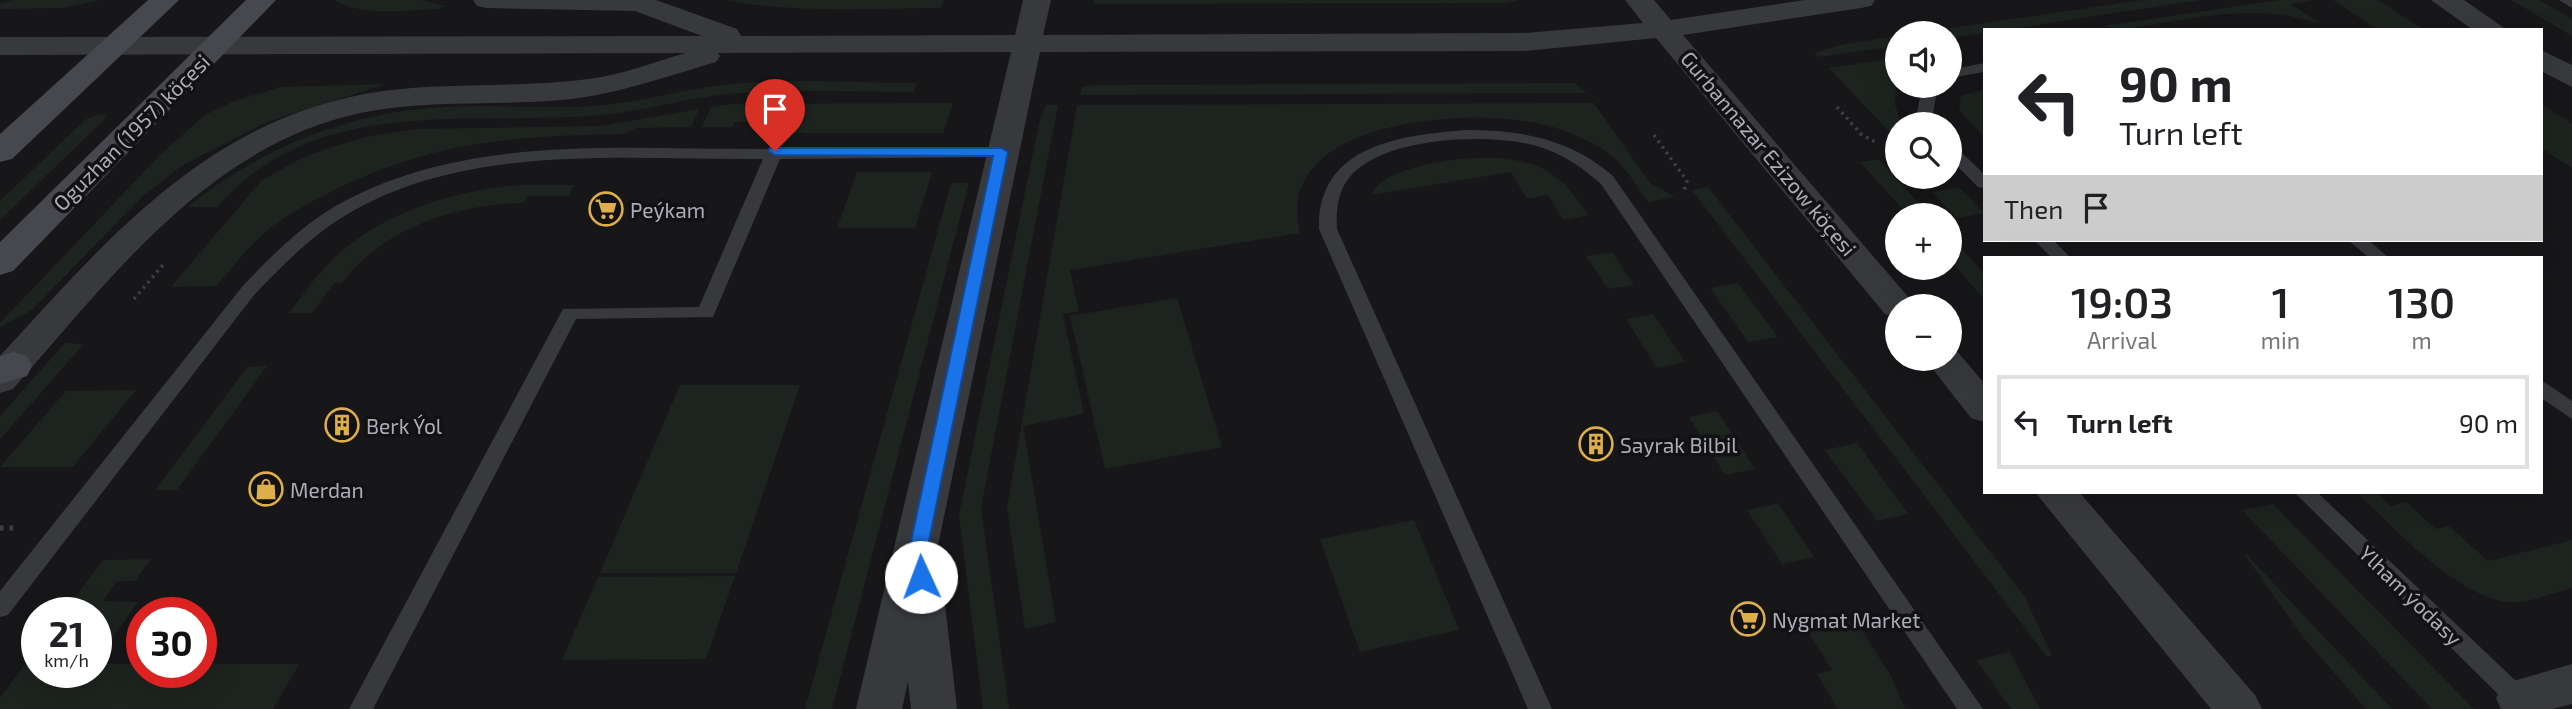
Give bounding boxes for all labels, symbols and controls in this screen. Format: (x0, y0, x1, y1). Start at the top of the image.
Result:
map controls (1885, 21, 1962, 371)
button: sound (1885, 21, 1962, 98)
street label: Gurbannazar Ezizow köçesi (1675, 46, 1862, 262)
street label: Oguzhan (1957) köçesi (48, 49, 216, 217)
text: 90 m (2119, 53, 2233, 112)
icon: left (2004, 56, 2095, 147)
pin (745, 79, 805, 151)
icon: arrive (756, 90, 794, 128)
button: search (1885, 112, 1962, 189)
text: Turn left (2119, 113, 2243, 151)
icon: arrive (2077, 189, 2115, 227)
supermarket icon: Peýkam (587, 190, 625, 228)
text: Then (2004, 193, 2063, 224)
place label: Peýkam (630, 197, 705, 222)
button: + (1885, 203, 1962, 280)
text: 19:03 (2071, 276, 2173, 326)
text: 1 (2272, 276, 2289, 326)
text: 130 (2388, 276, 2455, 326)
button: − (1885, 294, 1962, 371)
text: Arrival (2087, 326, 2157, 354)
text: min (2261, 326, 2300, 354)
text: m (2411, 326, 2432, 354)
icon: left (2008, 403, 2046, 441)
building icon: Berk Ýol (323, 406, 361, 444)
text: Turn left (2067, 407, 2173, 438)
text: 90 m (2459, 407, 2518, 438)
place label: Berk Ýol (366, 413, 443, 438)
building icon: Sayrak Bilbil (1577, 425, 1615, 463)
place label: Sayrak Bilbil (1620, 432, 1738, 457)
shop icon: Merdan (247, 470, 285, 508)
place label: Merdan (290, 477, 364, 502)
position arrow (884, 540, 958, 614)
street label: Ylham ýodasy (2355, 540, 2467, 650)
speed limit sign: 30 (126, 597, 217, 688)
supermarket icon: Nygmat Market (1729, 600, 1767, 638)
place label: Nygmat Market (1772, 607, 1920, 632)
text: 21 (49, 612, 84, 654)
text: km/h (44, 649, 89, 671)

